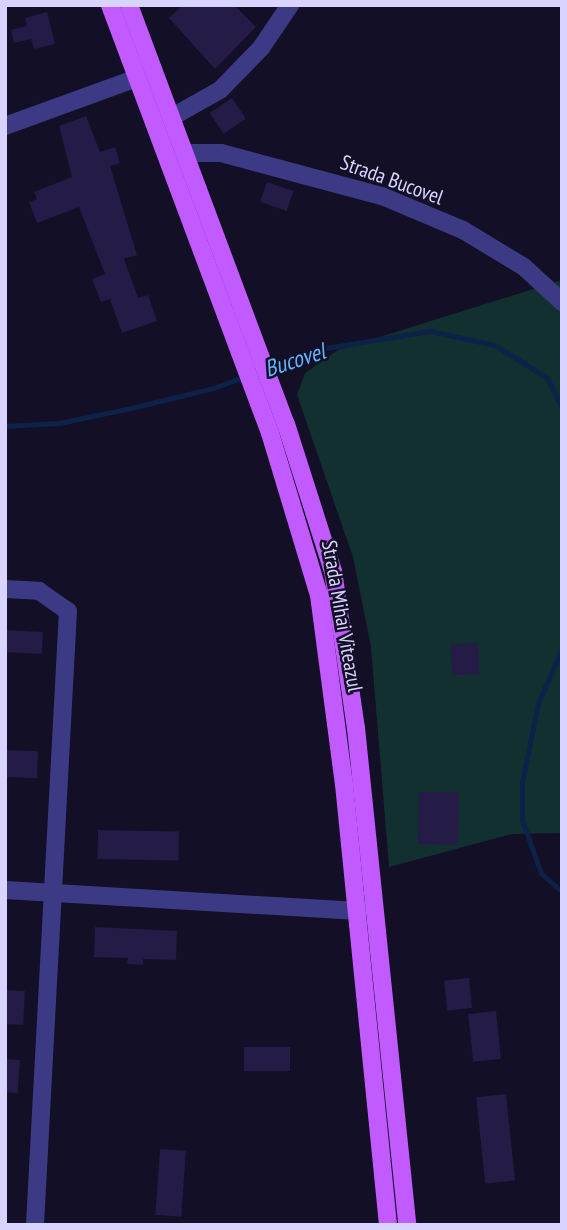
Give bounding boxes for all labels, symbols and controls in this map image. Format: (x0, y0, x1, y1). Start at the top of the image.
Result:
street label: Strada Bucovel (337, 150, 447, 210)
water label: Bucovel (261, 337, 329, 383)
street label: Strada Mihai Viteazul (316, 538, 368, 694)

